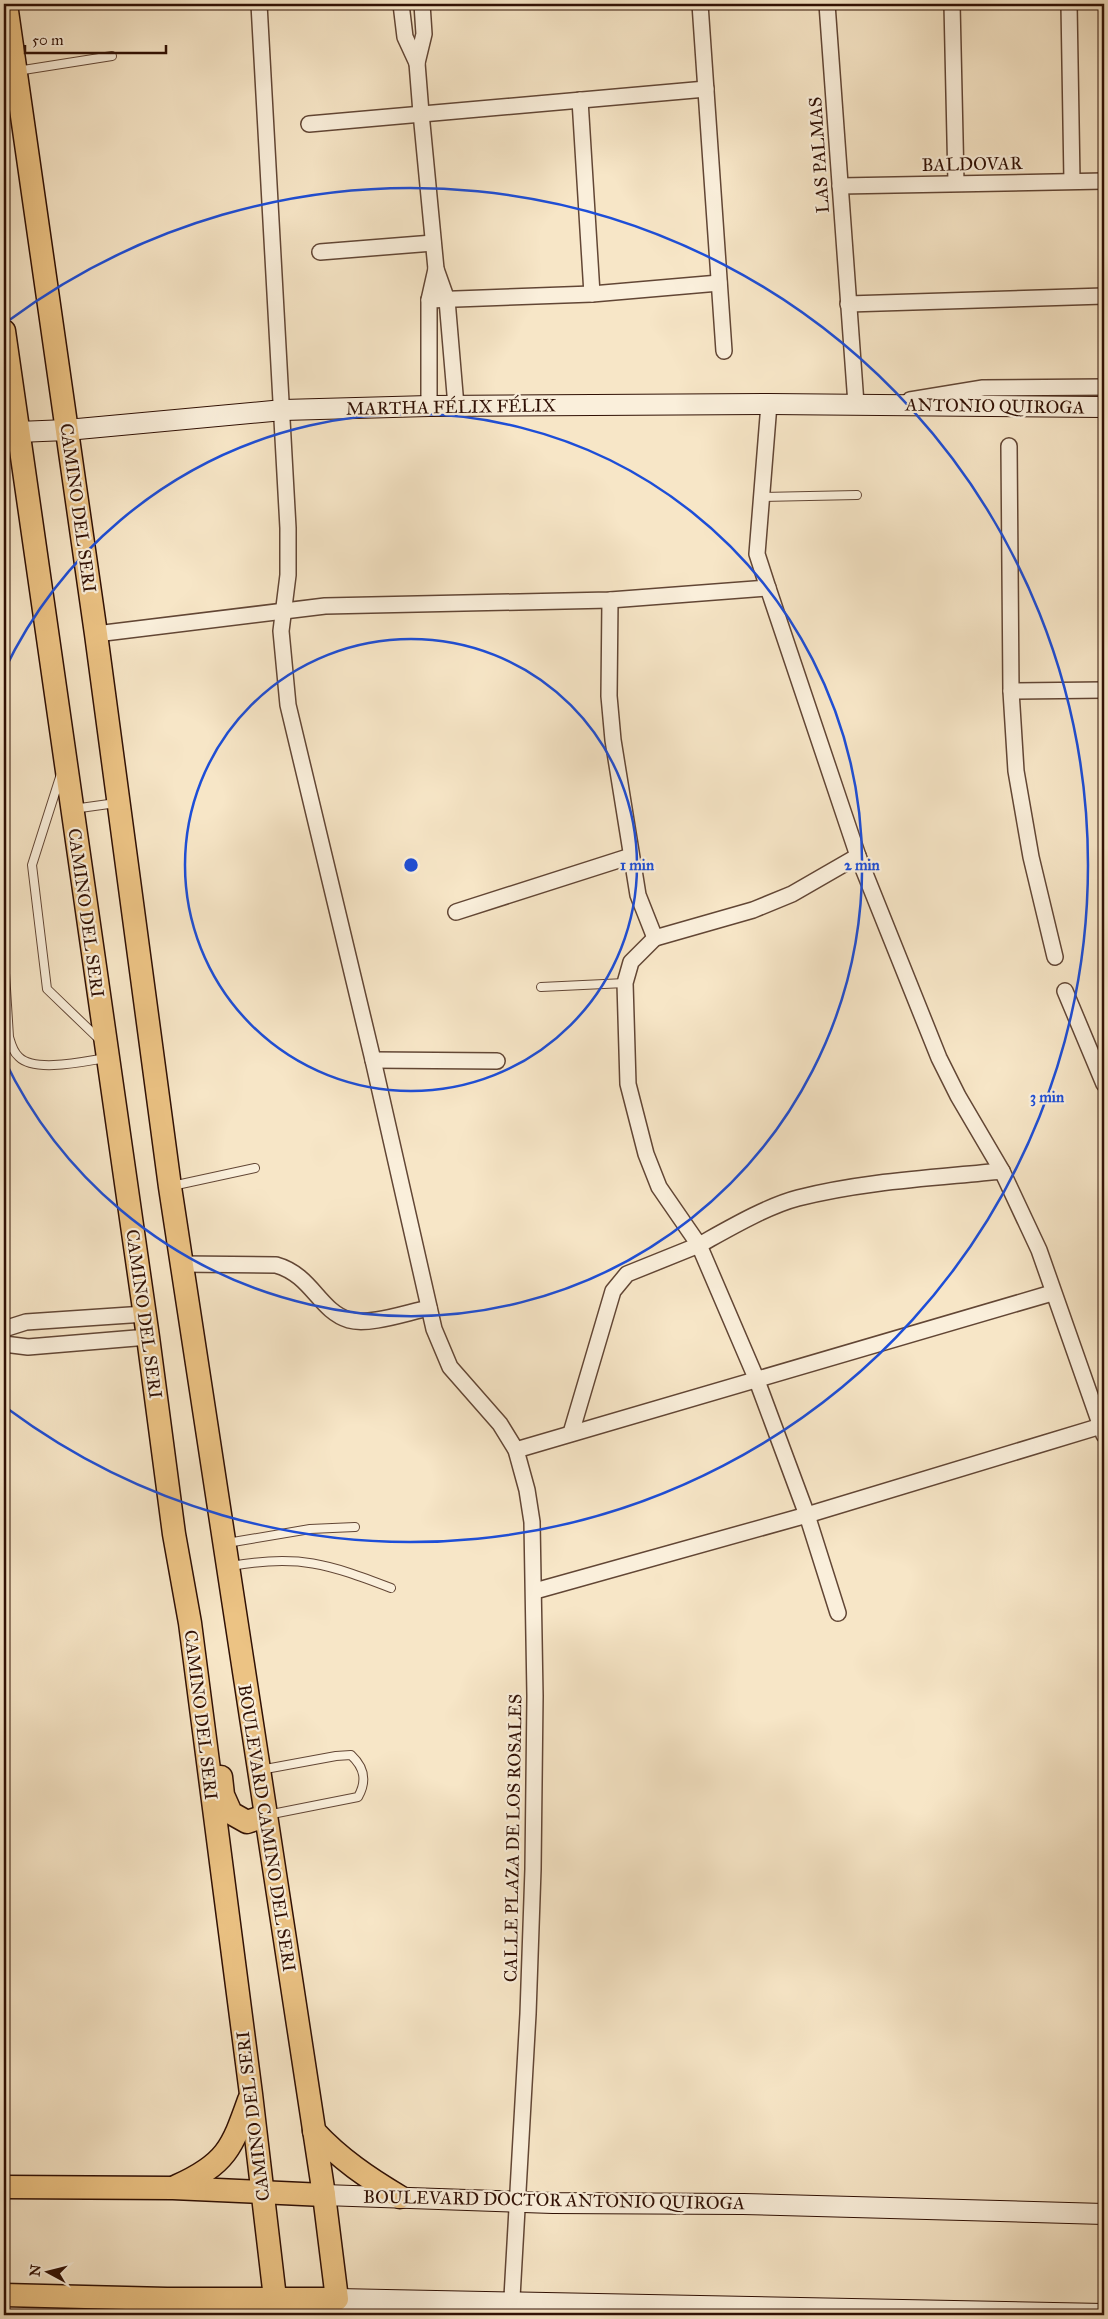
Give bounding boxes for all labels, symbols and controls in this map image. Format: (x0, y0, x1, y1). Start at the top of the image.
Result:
scale bar (25, 22, 166, 54)
text: 50 m (32, 31, 64, 49)
street label: LAS PALMAS (804, 96, 834, 214)
street label: BALDOVAR (921, 152, 1024, 176)
street label: MARTHA FÉLIX FÉLIX (346, 392, 556, 420)
street label: ANTONIO QUIROGA (904, 393, 1085, 419)
street label: CAMINO DEL SERI (55, 422, 101, 594)
street label: CAMINO DEL SERI (63, 827, 109, 999)
centre of rings (402, 856, 420, 874)
text: 1 min (620, 856, 655, 874)
text: 2 min (844, 856, 881, 874)
text: 3 min (1030, 1088, 1065, 1107)
street label: CAMINO DEL SERI (121, 1228, 167, 1400)
street label: CAMINO DEL SERI (180, 1629, 222, 1801)
street label: BOULEVARD CAMINO DEL SERI (233, 1683, 301, 1974)
street label: CALLE PLAZA DE LOS ROSALES (499, 1694, 527, 1982)
street label: CAMINO DEL SERI (232, 2030, 274, 2202)
street label: BOULEVARD DOCTOR ANTONIO QUIROGA (363, 2186, 745, 2214)
north arrow (22, 2246, 72, 2296)
text: N (26, 2263, 45, 2277)

